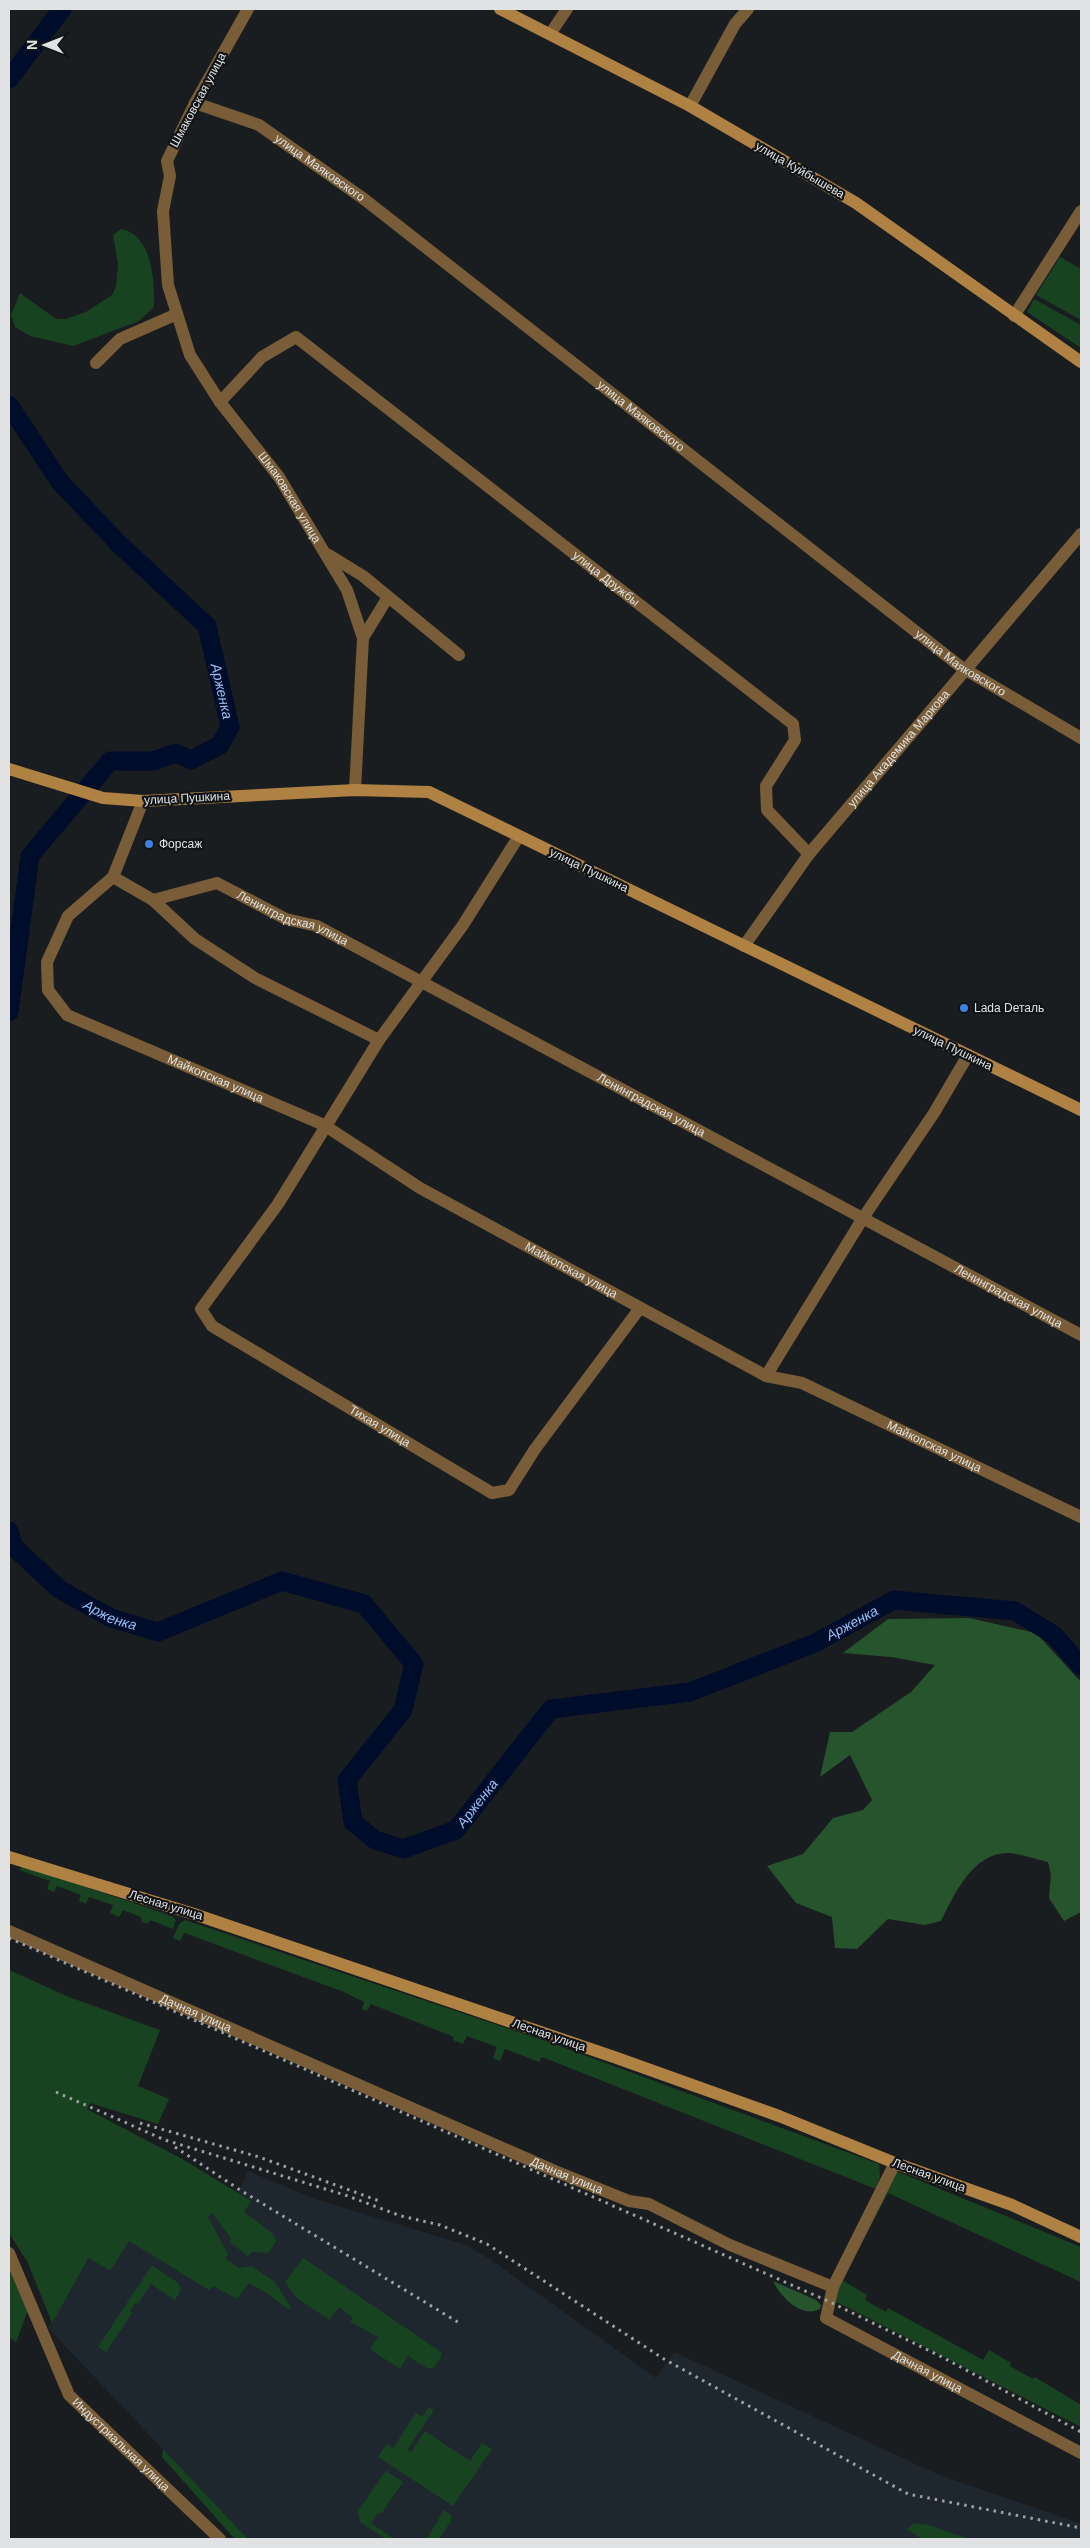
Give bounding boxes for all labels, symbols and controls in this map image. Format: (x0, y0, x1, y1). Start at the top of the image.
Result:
north arrow (20, 20, 70, 70)
text: N (24, 40, 40, 50)
street label: Шмаковская улица (167, 50, 229, 150)
street label: улица Маяковского (272, 131, 368, 205)
street label: улица Куйбышева (753, 139, 847, 201)
street label: улица Маяковского (595, 378, 688, 455)
street label: Шмаковская улица (255, 449, 324, 546)
street label: улица Дружбы (570, 548, 642, 609)
street label: улица Маяковского (912, 627, 1009, 699)
water label: Арженка (208, 661, 236, 721)
street label: улица Академика Маркова (845, 687, 952, 810)
street label: улица Пушкина (144, 789, 231, 807)
place label: Форсаж (159, 837, 202, 851)
marker: Форсаж (143, 838, 155, 850)
street label: улица Пушкина (547, 845, 631, 895)
street label: Ленинградская улица (235, 888, 351, 949)
place label: Lada Dеталь (974, 1001, 1044, 1015)
marker: Lada Dеталь (958, 1002, 970, 1014)
street label: улица Пушкина (911, 1023, 995, 1073)
street label: Майкопская улица (165, 1052, 266, 1105)
street label: Ленинградская улица (595, 1070, 708, 1140)
street label: Майкопская улица (523, 1239, 620, 1301)
street label: Ленинградская улица (952, 1262, 1065, 1331)
street label: Тихая улица (347, 1402, 413, 1450)
street label: Майкопская улица (885, 1418, 984, 1475)
water label: Арженка (80, 1596, 139, 1633)
water label: Арженка (822, 1602, 881, 1644)
water label: Арженка (453, 1776, 501, 1831)
street label: Лесная улица (127, 1887, 205, 1923)
street label: Дачная улица (158, 1991, 234, 2035)
street label: Лесная улица (510, 2016, 588, 2054)
street label: Дачная улица (528, 2154, 605, 2197)
street label: Лесная улица (891, 2155, 968, 2195)
street label: Дачная улица (890, 2347, 965, 2396)
street label: Индустриальная улица (69, 2395, 173, 2494)

